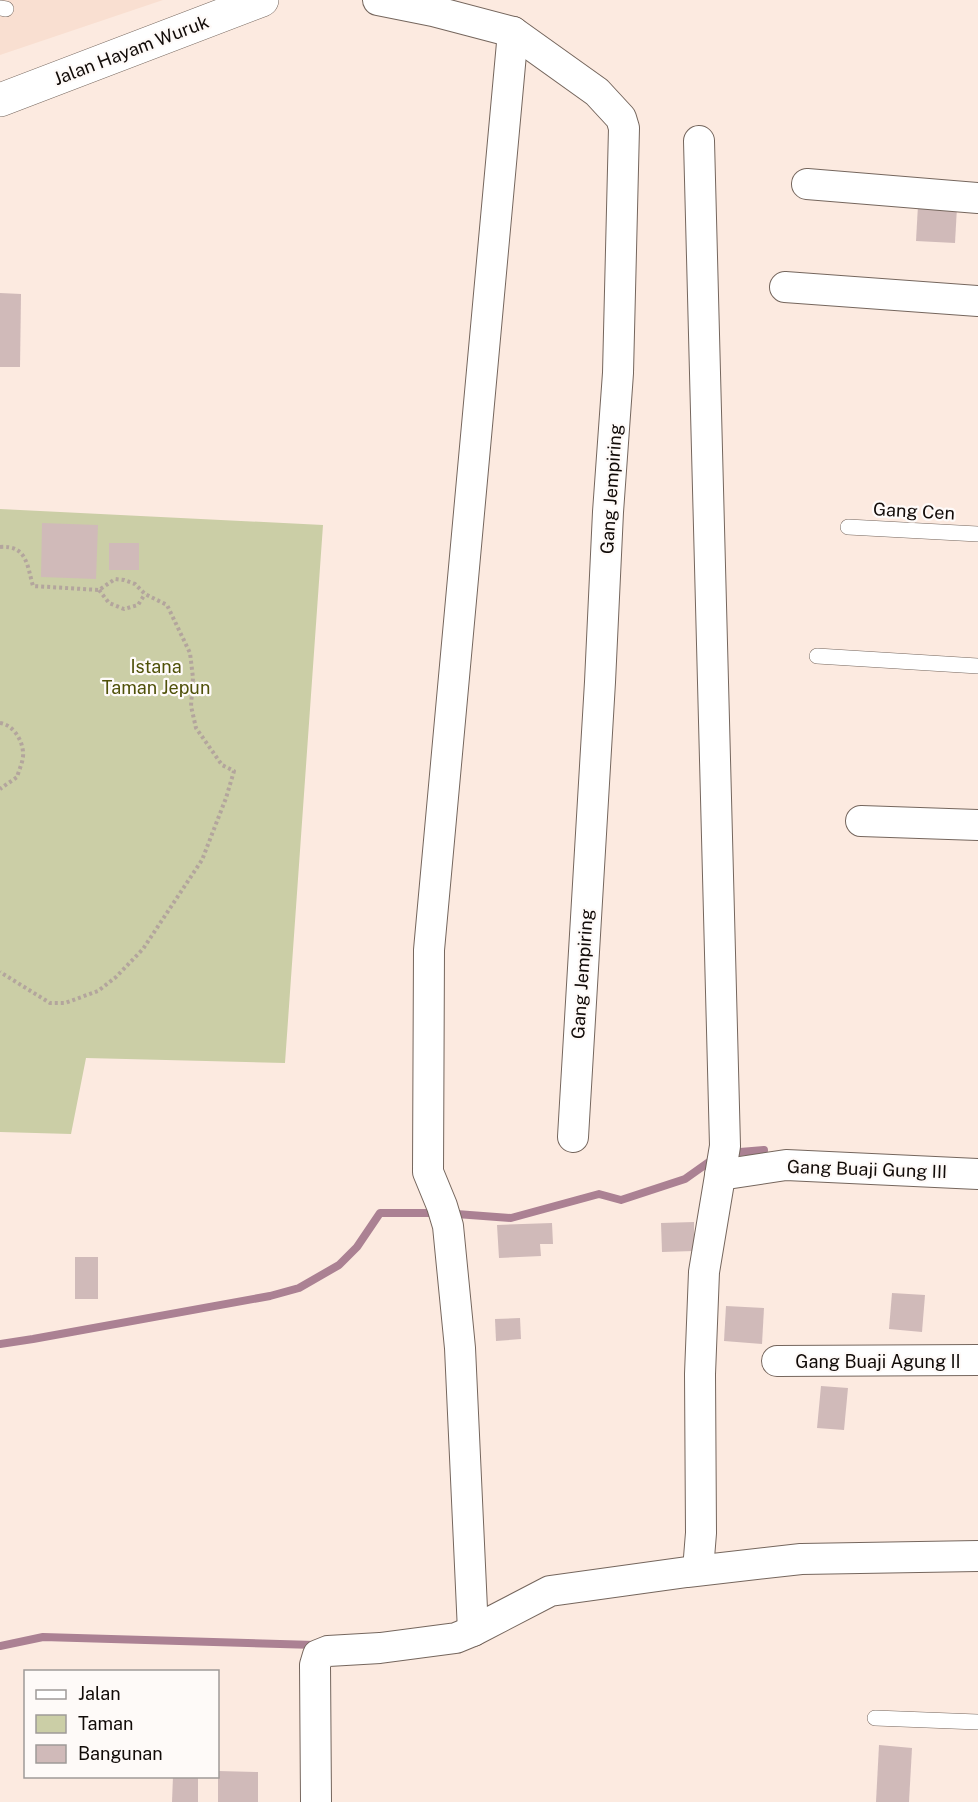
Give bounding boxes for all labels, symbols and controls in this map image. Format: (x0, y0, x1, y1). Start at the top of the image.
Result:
street label: Jalan Hayam Wuruk (50, 11, 212, 89)
street label: Gang Jempiring (596, 423, 626, 555)
street label: Gang Cen (872, 498, 956, 524)
park label: Istana Taman Jepun (102, 656, 210, 698)
street label: Gang Jempiring (567, 908, 597, 1040)
street label: Gang Buaji Gung III (787, 1156, 947, 1182)
street label: Gang Buaji Agung II (795, 1351, 961, 1372)
legend (24, 1670, 219, 1778)
text: Jalan (78, 1683, 121, 1704)
text: Taman (78, 1713, 133, 1734)
text: Bangunan (78, 1743, 163, 1764)

